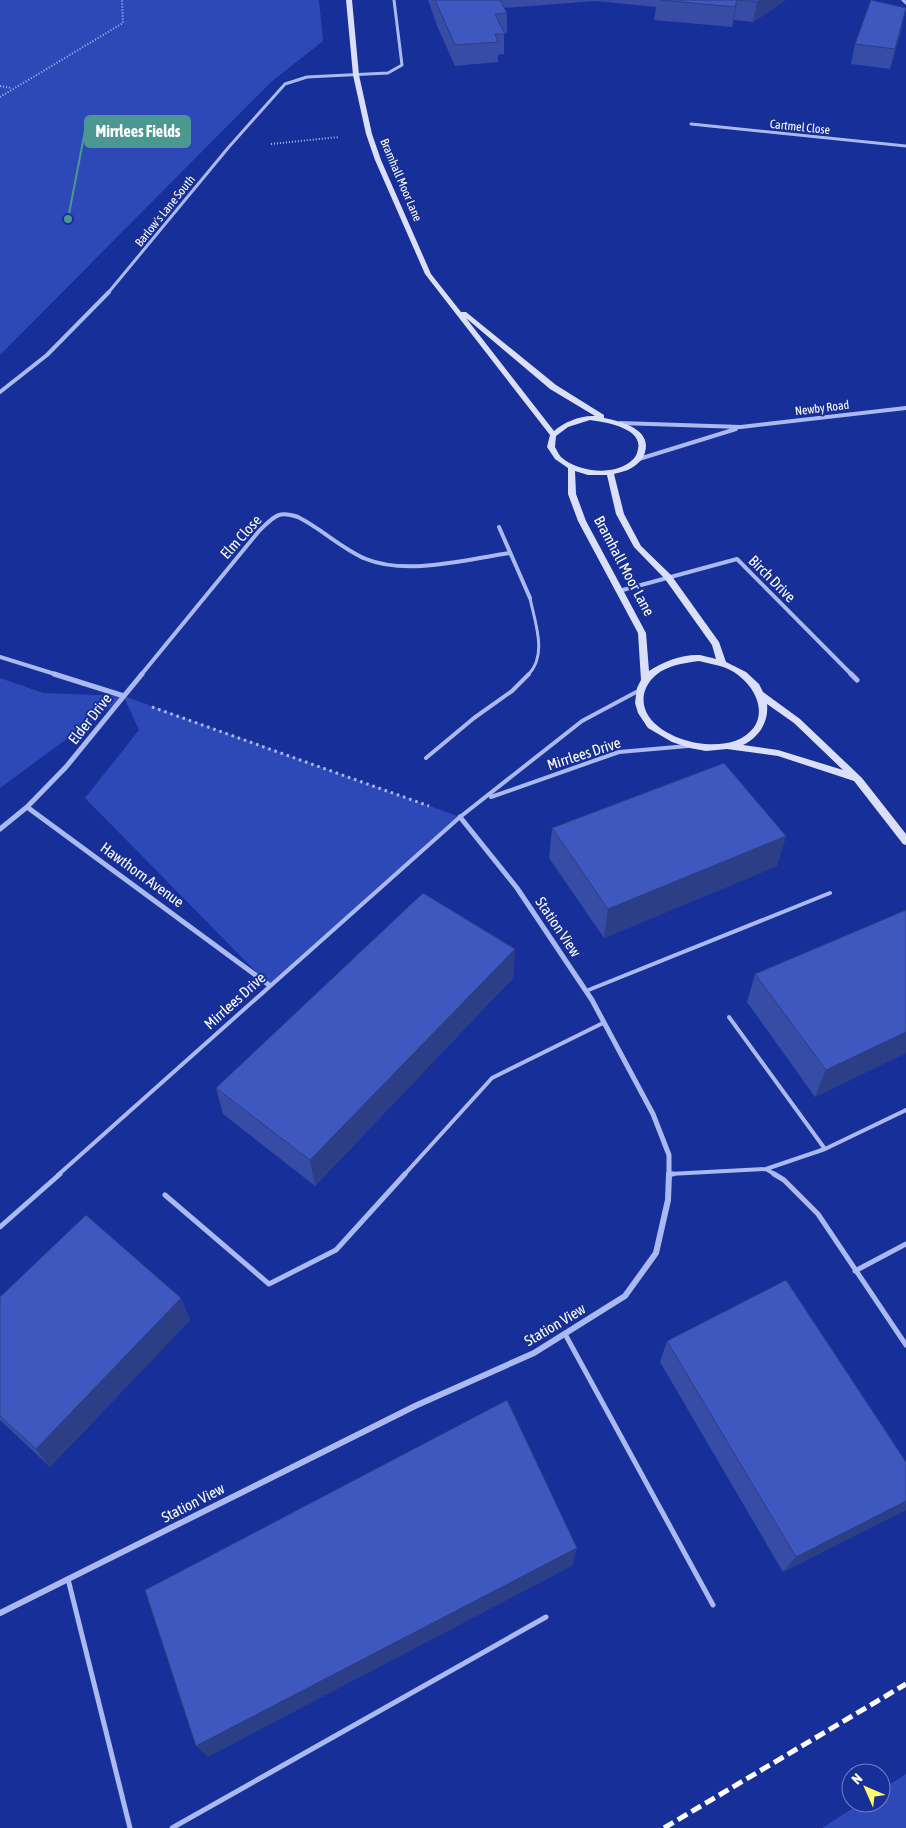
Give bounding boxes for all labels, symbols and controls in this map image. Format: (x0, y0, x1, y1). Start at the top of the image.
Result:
callout: Mirrlees Fields (85, 116, 190, 147)
street label: Cartmel Close (769, 117, 831, 137)
text: Mirrlees Fields (96, 122, 181, 140)
street label: Bramhall Moor Lane (377, 136, 425, 224)
street label: Barlow's Lane South (132, 173, 198, 249)
street label: Newby Road (794, 398, 850, 418)
street label: Elm Close (217, 511, 265, 562)
street label: Bramhall Moor Lane (591, 513, 658, 619)
street label: Birch Drive (745, 552, 799, 606)
street label: Elder Drive (65, 690, 115, 747)
street label: Mirrlees Drive (545, 734, 623, 773)
street label: Hawthorn Avenue (97, 839, 187, 911)
street label: Station View (532, 894, 585, 960)
street label: Mirrlees Drive (201, 969, 269, 1032)
street label: Station View (521, 1300, 588, 1349)
street label: Station View (159, 1479, 227, 1526)
north arrow (841, 1763, 891, 1813)
text: N (848, 1770, 865, 1787)

